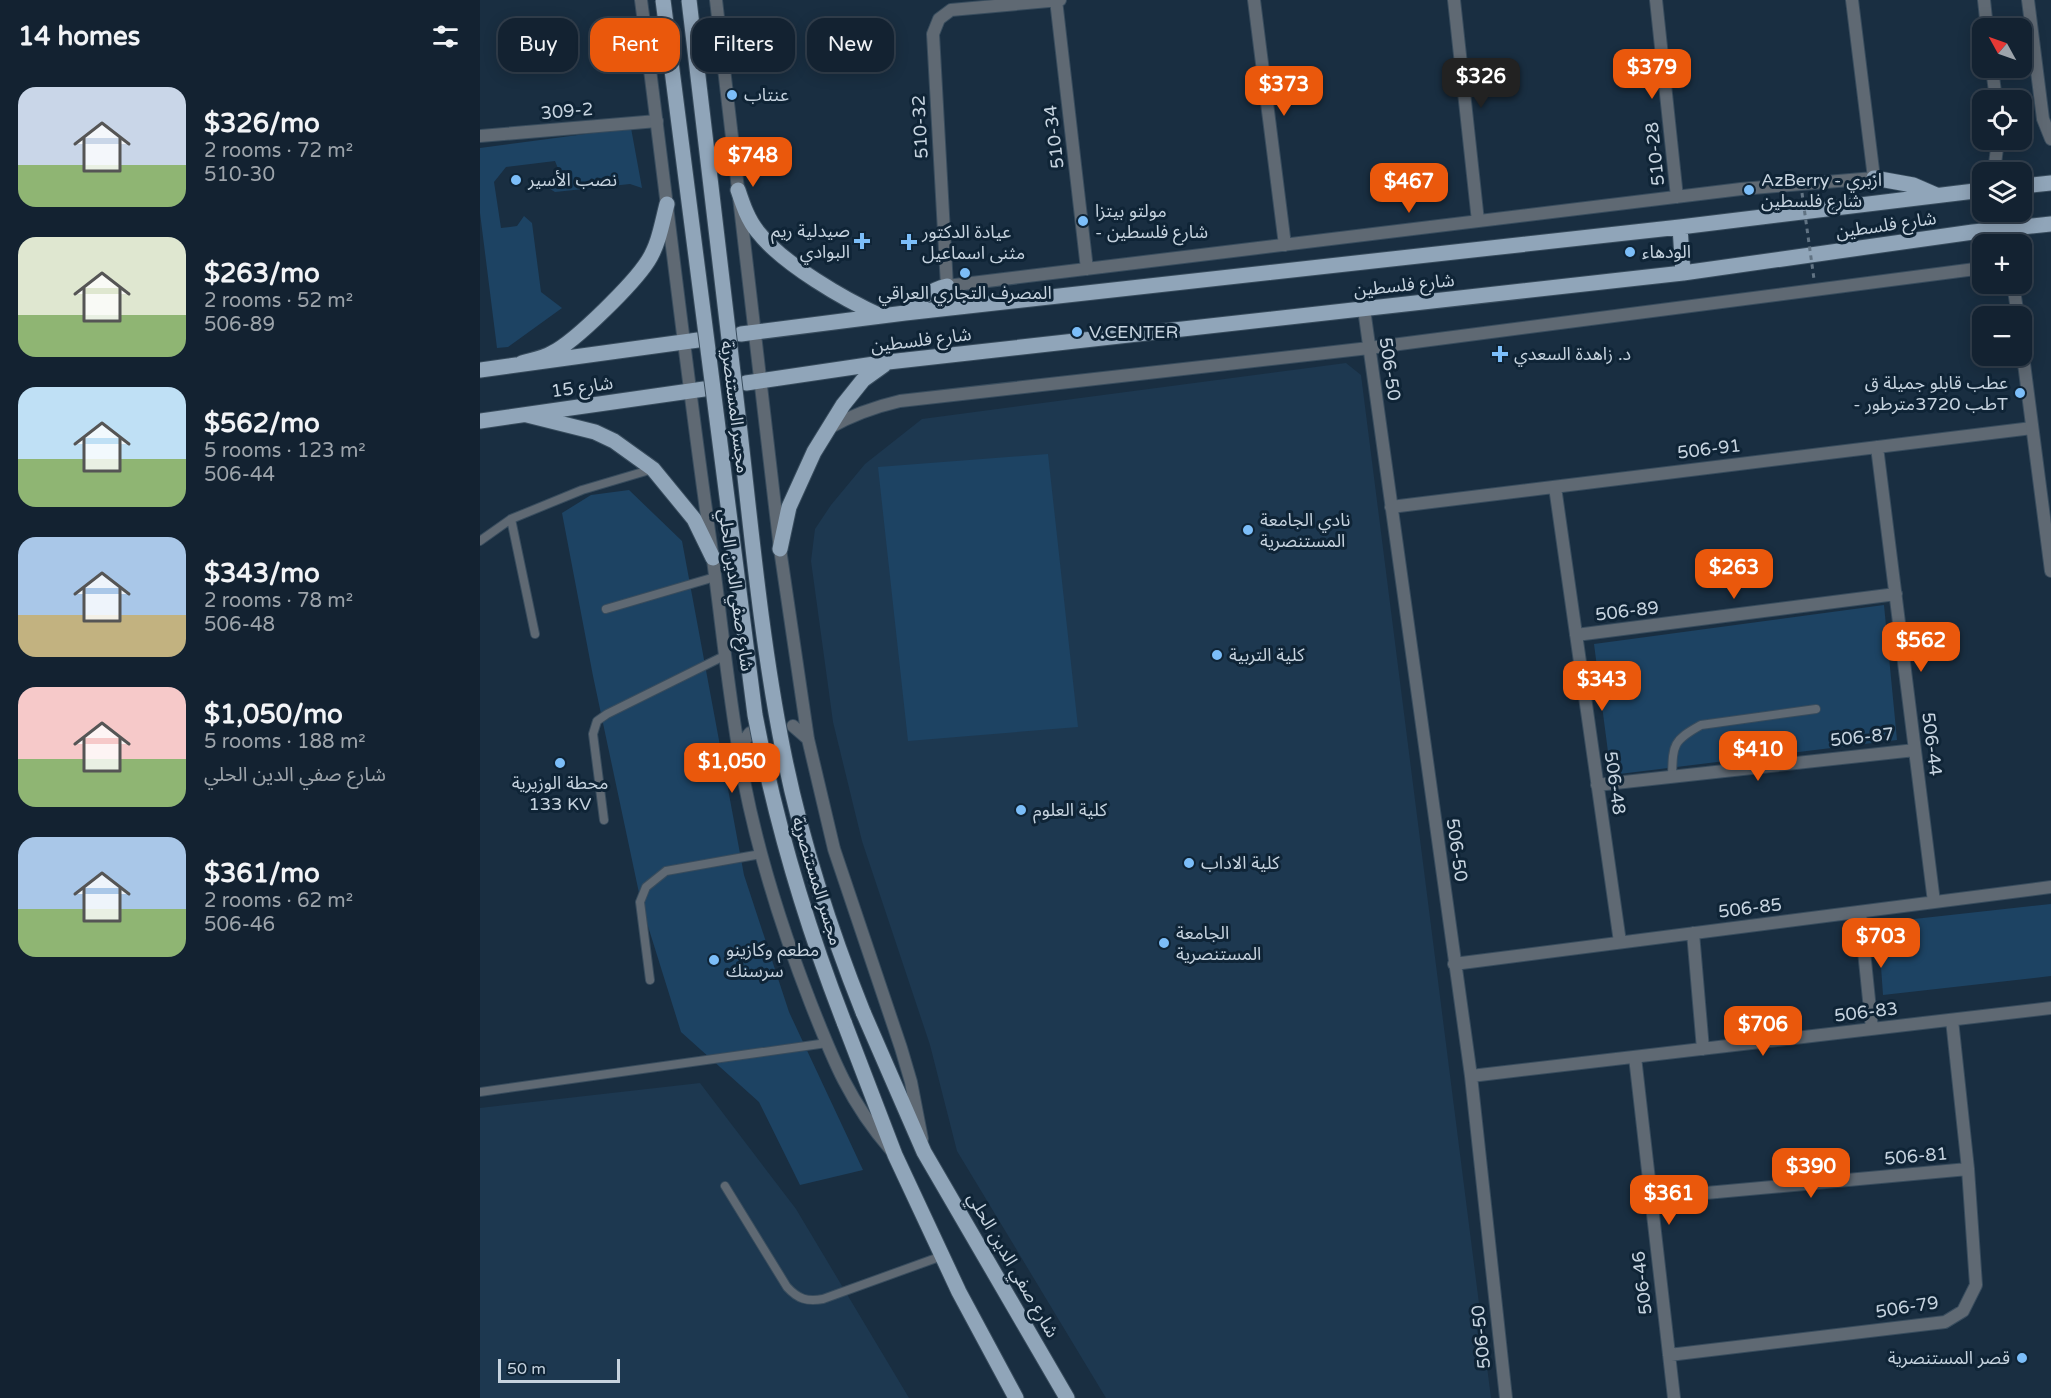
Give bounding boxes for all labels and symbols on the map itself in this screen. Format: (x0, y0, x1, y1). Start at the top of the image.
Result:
north arrow (1972, 18, 2032, 78)
pin: $379 (1616, 49, 1688, 100)
pin: $326 (1445, 58, 1517, 109)
pin: $373 (1248, 66, 1320, 117)
place label: عنتاب (744, 84, 789, 106)
marker: عنتاب (725, 88, 739, 102)
street label: 510-32 (907, 95, 933, 159)
street label: 309-2 (540, 98, 594, 124)
street label: 510-34 (1039, 104, 1069, 170)
street label: 510-28 (1641, 121, 1669, 187)
pin: $748 (717, 137, 789, 188)
pin: $467 (1373, 163, 1445, 214)
place label: نصب الأسير (527, 169, 617, 191)
place label: AzBerry - ازبري شارع فلسطين (1761, 169, 1882, 215)
marker: نصب الأسير (509, 173, 523, 187)
marker: AzBerry - ازبري شارع فلسطين (1742, 183, 1756, 197)
place label: مولتو بيتزا - شارع فلسطين (1095, 200, 1208, 246)
street label: شارع فلسطين (1834, 207, 1938, 246)
marker: مولتو بيتزا - شارع فلسطين (1076, 214, 1090, 228)
place label: صيدلية ريم البوادي (771, 220, 850, 265)
place label: عيادة الدكتور مثنى اسماعيل (921, 221, 1025, 264)
marker: عيادة الدكتور مثنى اسماعيل (900, 233, 918, 251)
marker: صيدلية ريم البوادي (855, 234, 869, 248)
place label: الودهاء (1642, 241, 1691, 263)
marker: الودهاء (1623, 245, 1637, 259)
marker: المصرف التجاري العراقي (958, 266, 972, 280)
street label: شارع فلسطين (1353, 269, 1456, 304)
place label: المصرف التجاري العراقي (878, 282, 1052, 306)
place label: V.CENTER (1089, 321, 1178, 343)
street label: شارع فلسطين (869, 323, 973, 360)
marker: V.CENTER (1070, 325, 1084, 339)
street label: 506-50 (1375, 336, 1405, 402)
street label: مجسر المستنصرية (716, 339, 754, 475)
place label: د. زاهدة السعدي (1514, 343, 1631, 367)
marker: د. زاهدة السعدي (1491, 345, 1509, 363)
street label: شارع 15 (550, 372, 615, 405)
place label: عطب قابلو جميلة ق - طب 3720مترطورT (1853, 372, 2008, 415)
marker: عطب قابلو جميلة ق - طب 3720مترطورT (2013, 386, 2027, 400)
street label: 506-91 (1676, 434, 1742, 464)
street label: شارع صفي الدين الحلي (711, 507, 758, 673)
place label: نادي الجامعة المستنصرية (1260, 509, 1350, 552)
marker: نادي الجامعة المستنصرية (1241, 523, 1255, 537)
pin: $263 (1698, 549, 1770, 600)
street label: 506-89 (1594, 596, 1660, 626)
pin: $562 (1885, 622, 1957, 673)
place label: كلية التربية (1229, 644, 1305, 666)
marker: كلية التربية (1210, 648, 1224, 662)
pin: $343 (1566, 661, 1638, 712)
street label: 506-44 (1917, 711, 1947, 777)
street label: 506-87 (1829, 723, 1895, 751)
pin: $410 (1722, 731, 1794, 782)
pin: $1,050 (683, 743, 781, 794)
street label: 506-48 (1600, 750, 1630, 816)
marker: محطة الوزيرية 133 KV (553, 756, 567, 770)
place label: محطة الوزيرية 133 KV (512, 772, 608, 815)
place label: كلية العلوم (1033, 799, 1107, 824)
marker: كلية العلوم (1014, 803, 1028, 817)
street label: مجسر المستنصرية (787, 814, 847, 948)
street label: 506-50 (1442, 817, 1472, 883)
place label: كلية الاداب (1201, 852, 1280, 874)
marker: كلية الاداب (1182, 856, 1196, 870)
street label: 506-85 (1717, 893, 1783, 923)
pin: $703 (1845, 918, 1917, 969)
place label: الجامعة المستنصرية (1176, 922, 1261, 965)
marker: الجامعة المستنصرية (1157, 936, 1171, 950)
place label: مطعم وكازينو سرسنك (726, 939, 819, 982)
marker: مطعم وكازينو سرسنك (707, 953, 721, 967)
street label: 506-83 (1833, 997, 1899, 1027)
pin: $706 (1727, 1006, 1799, 1057)
street label: 506-81 (1883, 1142, 1949, 1170)
pin: $390 (1775, 1148, 1847, 1199)
pin: $361 (1633, 1175, 1705, 1226)
street label: شارع صفي الدين الحلي (960, 1189, 1063, 1343)
street label: 506-46 (1627, 1250, 1657, 1316)
street label: 506-79 (1874, 1291, 1940, 1323)
street label: 506-50 (1467, 1304, 1495, 1370)
place label: قصر المستنصرية (1888, 1347, 2010, 1369)
marker: قصر المستنصرية (2015, 1351, 2029, 1365)
scale bar (498, 1356, 620, 1384)

